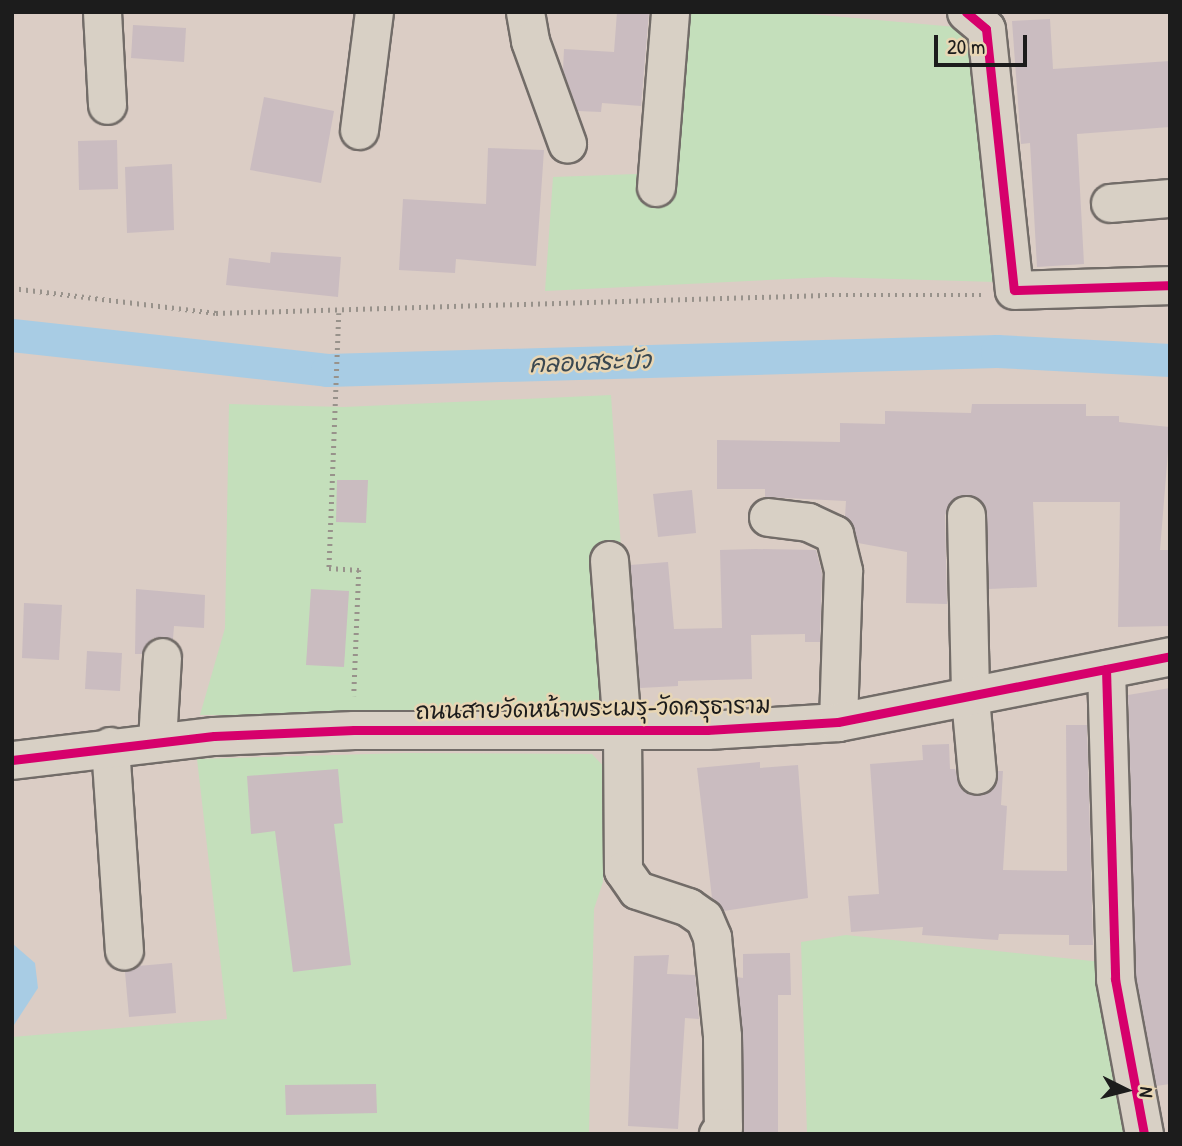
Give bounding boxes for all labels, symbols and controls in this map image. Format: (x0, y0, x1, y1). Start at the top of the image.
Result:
scale bar (937, 21, 1030, 65)
text: 20 m (947, 32, 985, 61)
water label: คลองสระบัว (529, 345, 651, 379)
street label: ถนนสายวัดหน้าพระเมรุ-วัดครุธาราม (415, 691, 771, 725)
north arrow (1091, 1055, 1161, 1125)
text: N (1133, 1086, 1160, 1099)

